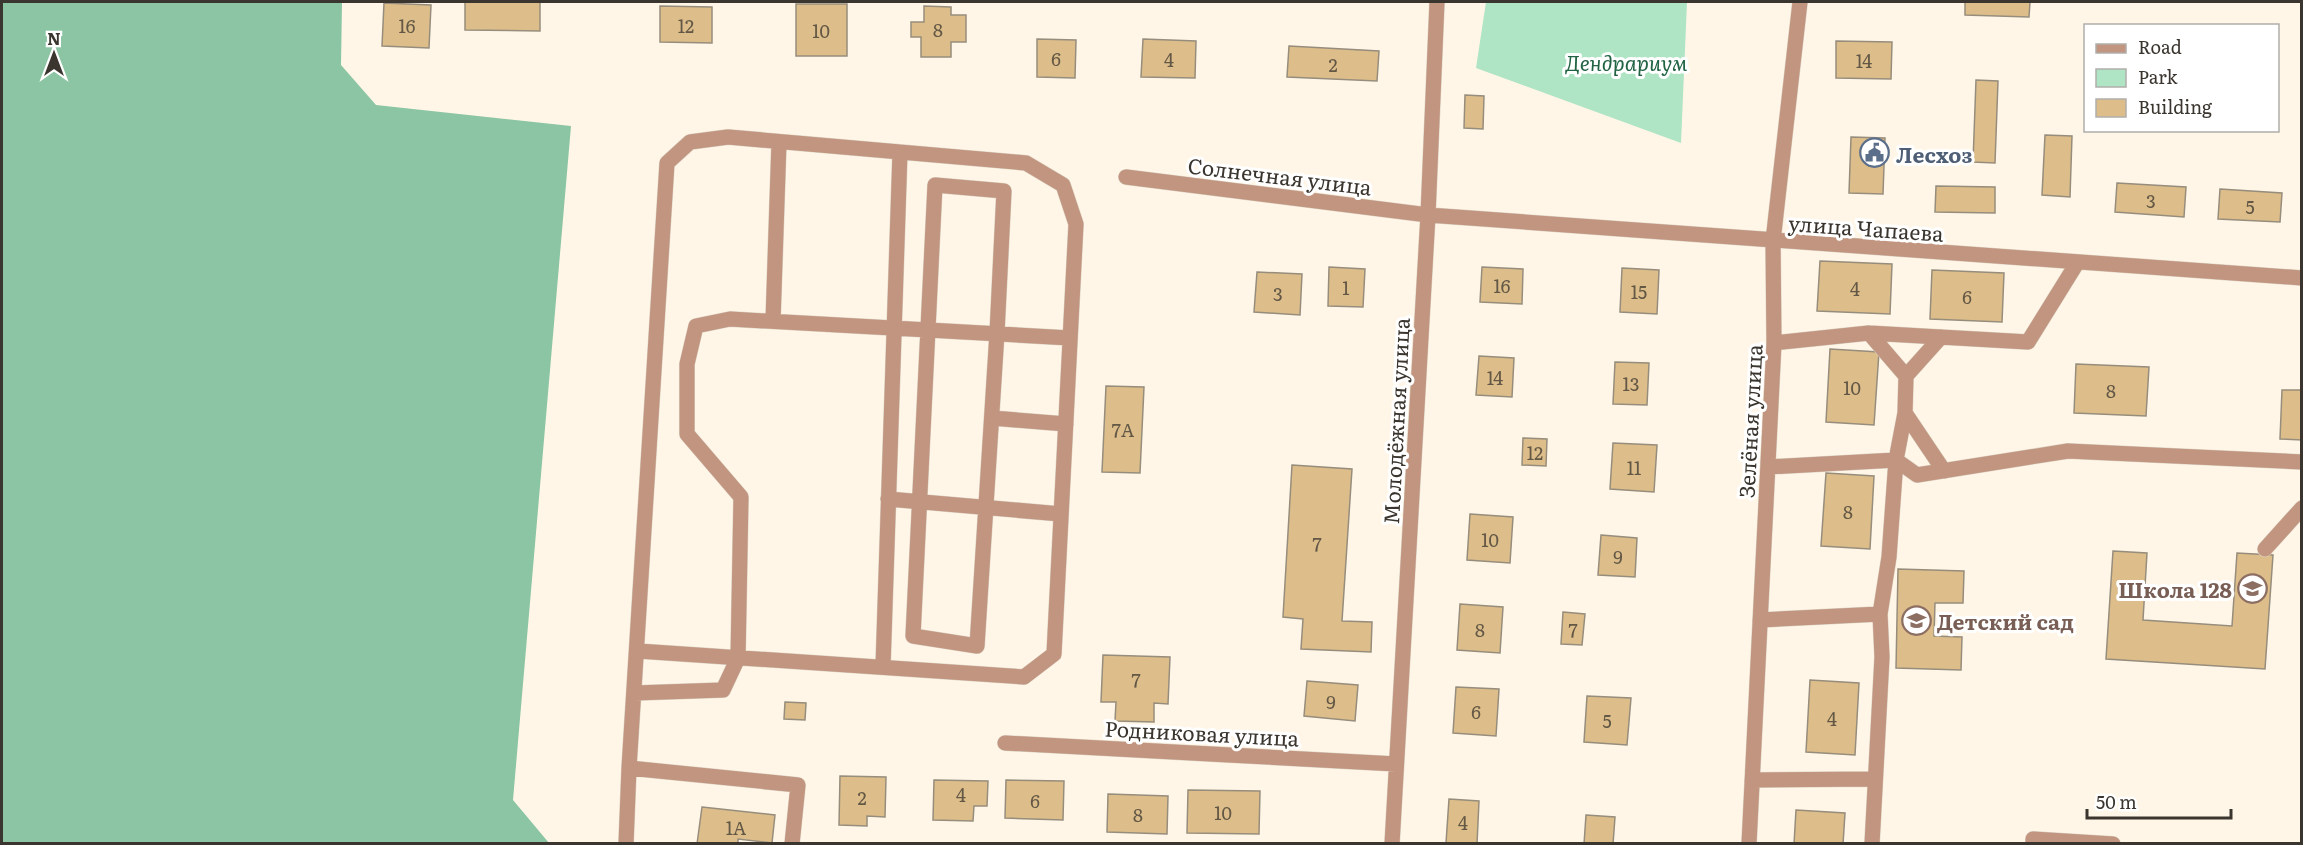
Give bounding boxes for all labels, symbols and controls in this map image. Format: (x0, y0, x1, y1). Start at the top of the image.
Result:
house number: 16 (399, 12, 416, 39)
house number: 12 (678, 12, 694, 39)
house number: 8 (933, 16, 943, 43)
house number: 10 (812, 17, 830, 44)
north arrow (24, 24, 84, 84)
legend (2084, 24, 2279, 132)
text: N (47, 26, 61, 50)
text: Road (2138, 33, 2182, 60)
house number: 6 (1051, 45, 1061, 72)
house number: 4 (1164, 46, 1174, 73)
park label: Дендрариум (1565, 46, 1688, 77)
house number: 14 (1856, 47, 1872, 74)
house number: 2 (1328, 51, 1338, 78)
text: Park (2138, 63, 2179, 90)
text: Building (2138, 93, 2213, 120)
public building icon: Лесхоз (1859, 137, 1891, 169)
place label: Лесхоз (1896, 138, 1972, 169)
street label: Солнечная улица (1186, 148, 1374, 202)
house number: 3 (2146, 187, 2156, 214)
house number: 5 (2245, 193, 2255, 220)
street label: улица Чапаева (1787, 206, 1945, 248)
house number: 16 (1494, 272, 1511, 299)
house number: 1 (1342, 274, 1350, 301)
house number: 4 (1850, 275, 1860, 302)
house number: 15 (1631, 278, 1647, 305)
house number: 3 (1273, 280, 1283, 307)
house number: 6 (1962, 283, 1972, 310)
street label: Молодёжная улица (1374, 316, 1416, 525)
street label: Зелёная улица (1729, 343, 1769, 499)
house number: 14 (1487, 364, 1503, 391)
house number: 13 (1622, 370, 1640, 397)
house number: 10 (1843, 374, 1861, 401)
house number: 8 (2106, 377, 2116, 404)
house number: 7А (1112, 416, 1134, 443)
house number: 12 (1527, 439, 1543, 466)
house number: 11 (1627, 454, 1641, 481)
house number: 8 (1843, 498, 1853, 525)
house number: 10 (1481, 526, 1499, 553)
house number: 7 (1312, 530, 1322, 557)
house number: 9 (1613, 543, 1623, 570)
school or university icon: Школа 128 (2237, 572, 2269, 604)
place label: Школа 128 (2118, 573, 2232, 604)
school or university icon: Детский сад (1900, 604, 1932, 636)
place label: Детский сад (1937, 605, 2074, 636)
house number: 8 (1475, 616, 1485, 643)
house number: 7 (1568, 616, 1578, 643)
house number: 7 (1131, 666, 1141, 693)
house number: 9 (1326, 688, 1336, 715)
house number: 6 (1471, 698, 1481, 725)
house number: 4 (1827, 705, 1837, 732)
house number: 5 (1602, 707, 1612, 734)
street label: Родниковая улица (1104, 711, 1301, 753)
house number: 4 (956, 781, 966, 808)
scale bar (2087, 782, 2231, 820)
house number: 2 (857, 784, 867, 811)
house number: 6 (1030, 787, 1040, 814)
text: 50 m (2096, 788, 2137, 815)
house number: 10 (1214, 799, 1232, 826)
house number: 8 (1133, 801, 1143, 828)
house number: 4 (1458, 809, 1468, 836)
house number: 1А (726, 814, 746, 841)

